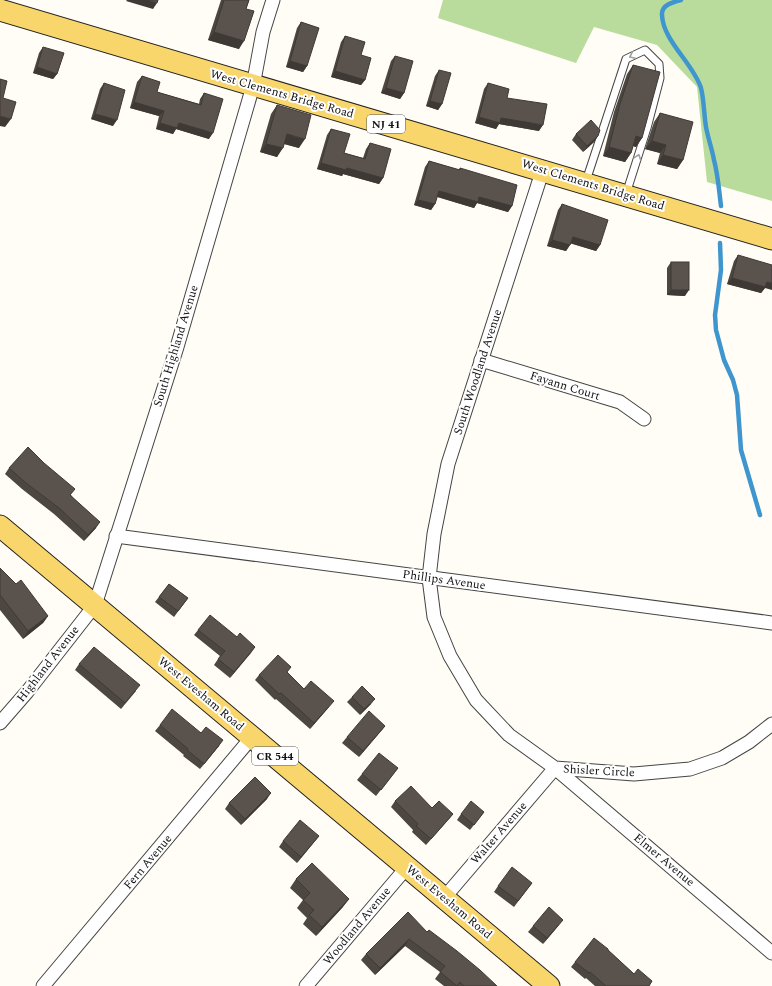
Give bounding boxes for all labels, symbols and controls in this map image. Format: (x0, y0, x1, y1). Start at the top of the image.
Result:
one-way arrow (629, 51, 637, 59)
street label: West Clements Bridge Road (208, 64, 356, 124)
road number: NJ 41 (367, 115, 405, 133)
street label: West Clements Bridge Road (519, 154, 667, 216)
one-way arrow (633, 154, 642, 161)
street label: South Highland Avenue (148, 282, 204, 409)
street label: South Woodland Avenue (449, 307, 507, 437)
street label: Fayann Court (528, 366, 602, 406)
street label: Phillips Avenue (401, 565, 487, 595)
street label: Highland Avenue (12, 622, 84, 706)
street label: West Evesham Road (154, 652, 248, 736)
road number: CR 544 (252, 747, 298, 765)
street label: Shisler Circle (563, 760, 635, 782)
street label: Walter Avenue (466, 797, 532, 869)
street label: Elmer Avenue (629, 829, 699, 891)
street label: Fern Avenue (119, 830, 177, 894)
street label: West Evesham Road (402, 860, 496, 944)
street label: Woodland Avenue (319, 883, 396, 969)

